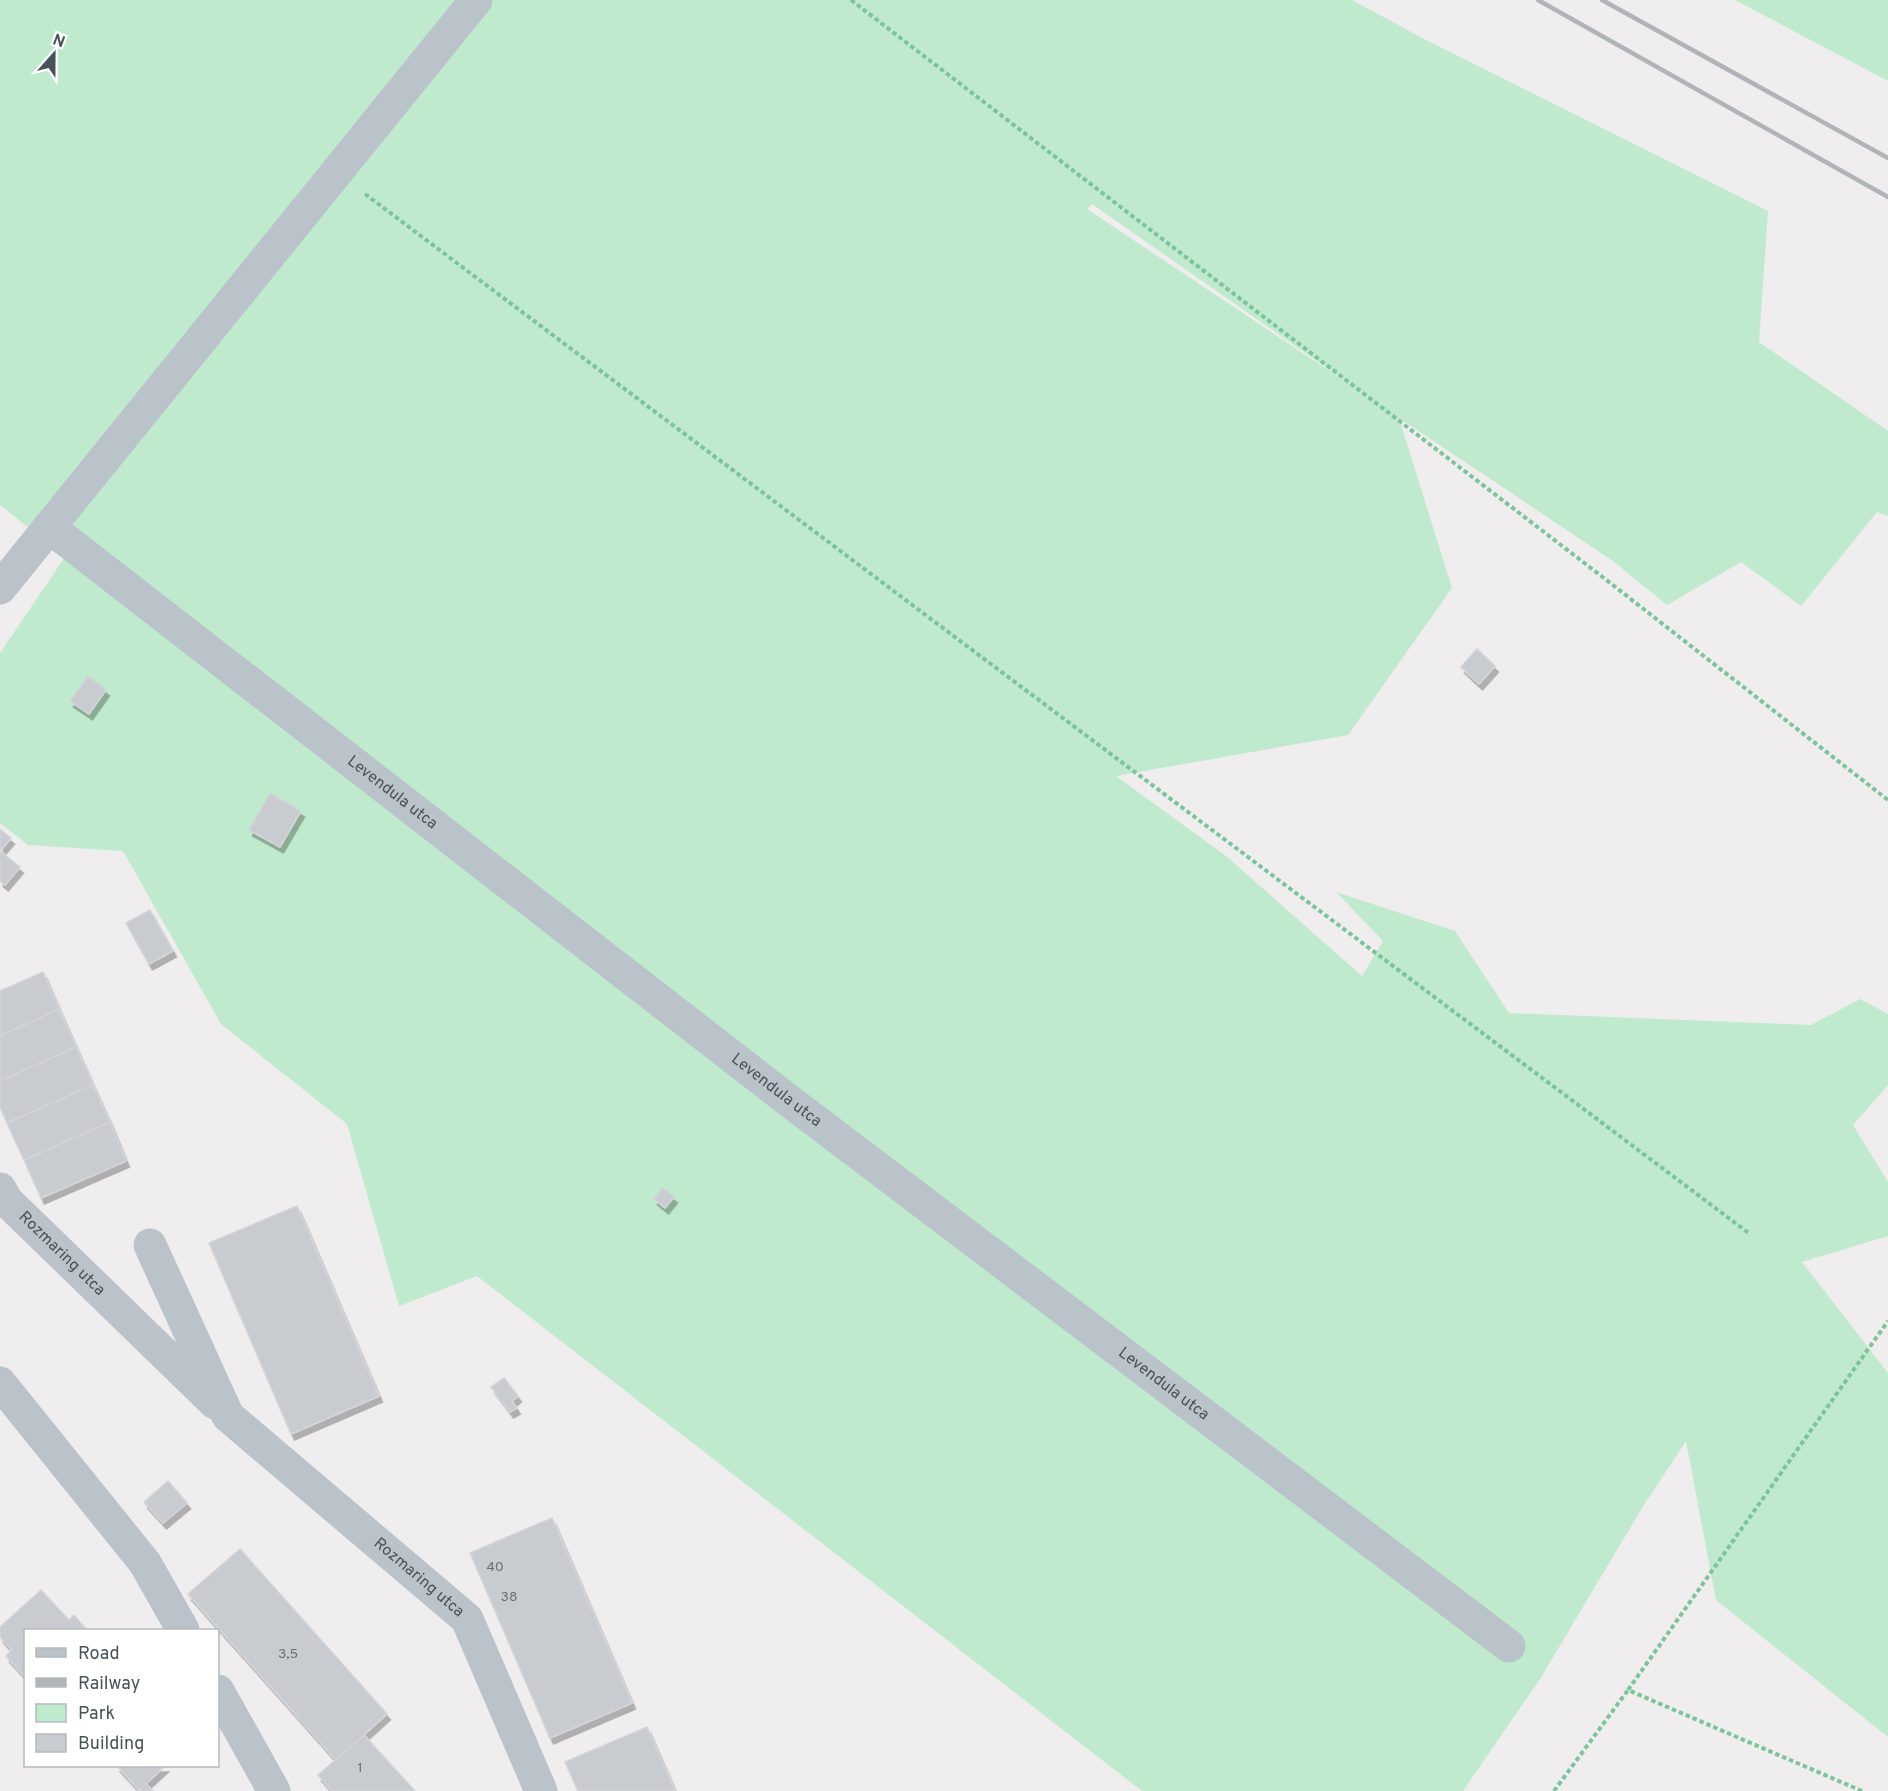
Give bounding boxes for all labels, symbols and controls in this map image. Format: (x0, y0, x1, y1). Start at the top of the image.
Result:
north arrow (24, 24, 84, 84)
text: N (50, 30, 68, 53)
street label: Levendula utca (343, 752, 441, 834)
street label: Levendula utca (727, 1050, 825, 1132)
street label: Rozmaring utca (14, 1208, 109, 1300)
street label: Levendula utca (1114, 1343, 1213, 1425)
street label: Rozmaring utca (369, 1534, 468, 1622)
house number: 40 (486, 1559, 504, 1576)
house number: 38 (501, 1589, 517, 1606)
legend (24, 1629, 219, 1767)
text: Road (78, 1643, 120, 1666)
house number: 3,5 (278, 1646, 298, 1663)
text: Railway (78, 1673, 140, 1696)
text: Park (78, 1703, 115, 1726)
text: Building (78, 1733, 144, 1756)
house number: 1 (357, 1760, 363, 1777)

